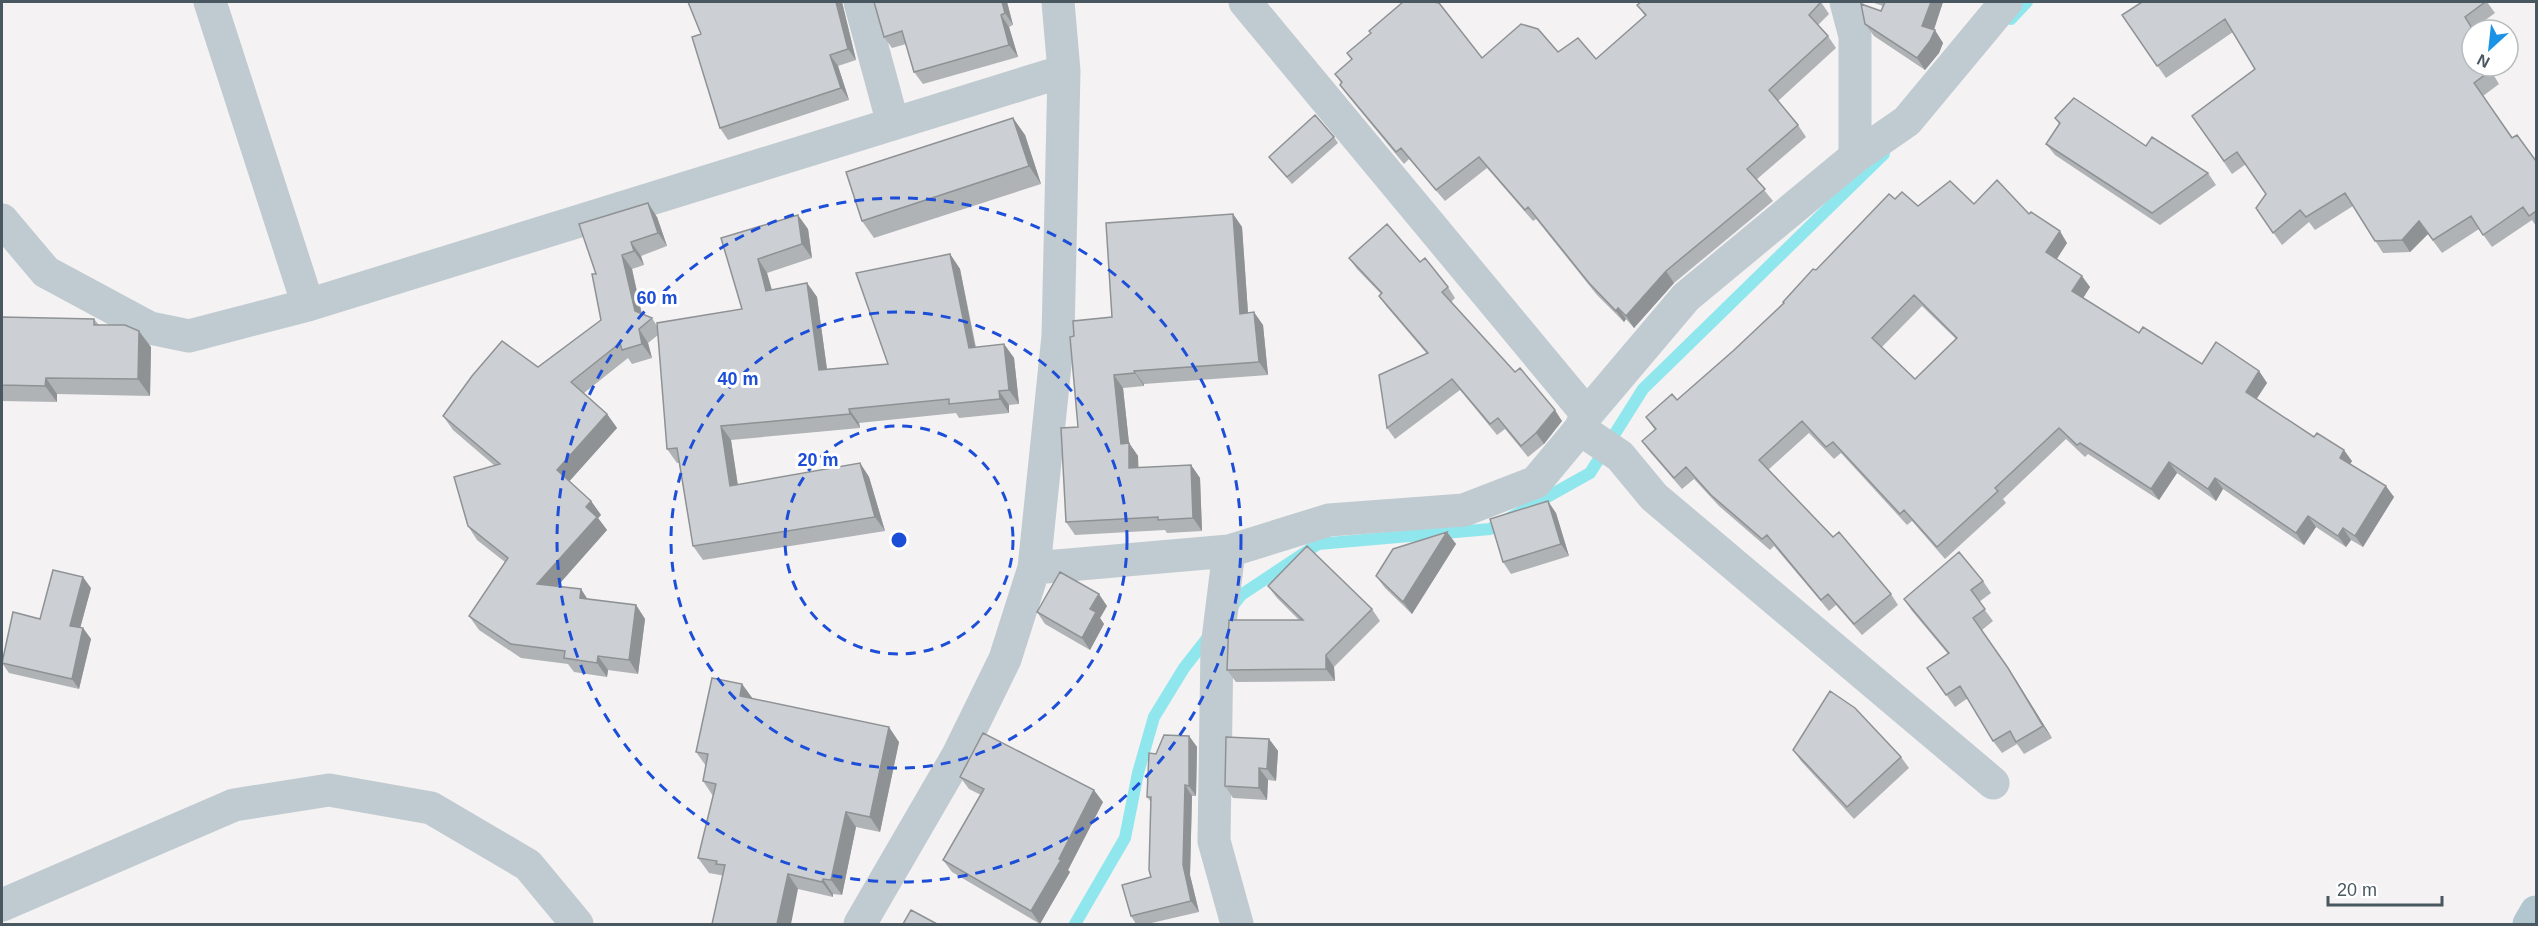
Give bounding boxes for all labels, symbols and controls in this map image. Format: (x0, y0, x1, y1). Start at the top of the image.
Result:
north arrow (2460, 18, 2520, 78)
text: N (2474, 51, 2492, 71)
text: 60 m (636, 288, 678, 308)
text: 40 m (717, 369, 759, 389)
text: 20 m (797, 450, 839, 470)
centre of rings (889, 530, 909, 550)
scale bar (2328, 869, 2442, 907)
text: 20 m (2337, 880, 2377, 900)

